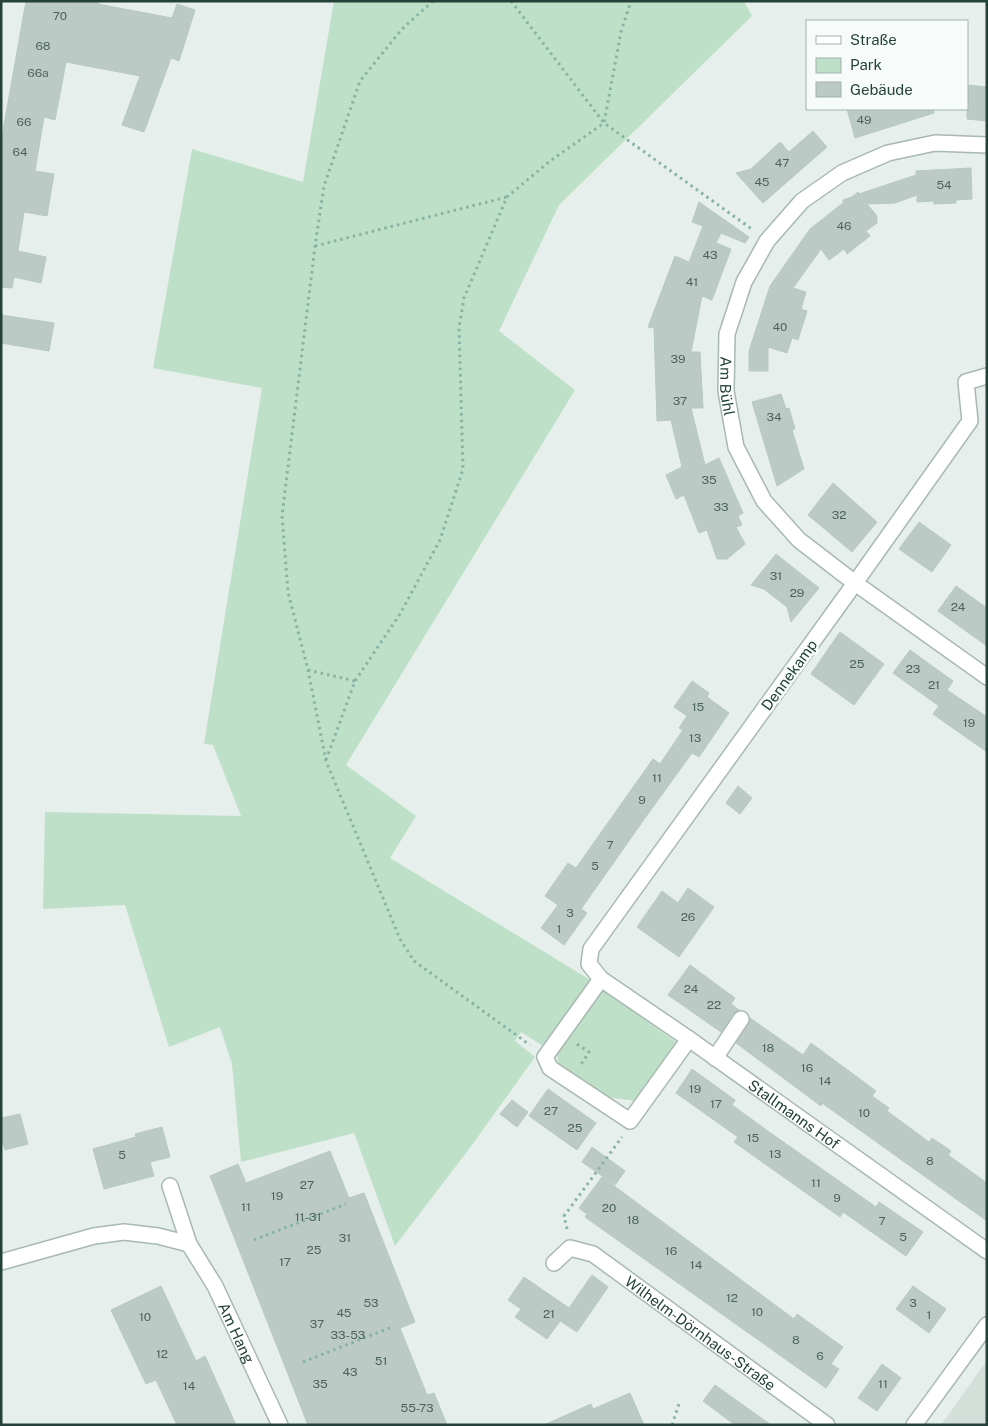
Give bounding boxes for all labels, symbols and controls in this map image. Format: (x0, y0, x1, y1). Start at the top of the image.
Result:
house number: 70 (53, 9, 67, 23)
legend (806, 20, 968, 110)
text: Straße (850, 31, 897, 48)
house number: 68 (35, 39, 51, 53)
text: Park (850, 56, 882, 73)
house number: 66a (27, 66, 49, 80)
text: Gebäude (850, 81, 913, 98)
house number: 49 (856, 113, 872, 127)
house number: 66 (17, 115, 31, 129)
house number: 64 (13, 145, 28, 159)
house number: 47 (775, 156, 789, 170)
house number: 45 (754, 175, 770, 189)
house number: 54 (936, 178, 952, 192)
house number: 46 (836, 219, 852, 233)
house number: 43 (702, 248, 718, 262)
house number: 41 (686, 275, 698, 289)
house number: 40 (773, 320, 787, 334)
house number: 39 (671, 352, 685, 366)
street label: Am Bühl (717, 356, 739, 417)
house number: 37 (673, 394, 687, 408)
house number: 34 (766, 410, 782, 424)
house number: 35 (701, 473, 717, 487)
house number: 33 (713, 500, 729, 514)
house number: 32 (832, 508, 846, 522)
house number: 31 (770, 569, 782, 583)
house number: 29 (790, 586, 804, 600)
house number: 24 (951, 600, 966, 614)
street label: Dennekamp (758, 636, 820, 714)
house number: 25 (850, 657, 865, 671)
house number: 23 (906, 662, 920, 676)
house number: 21 (928, 678, 940, 692)
house number: 15 (692, 700, 705, 714)
house number: 19 (963, 716, 975, 730)
house number: 13 (689, 731, 701, 745)
house number: 11 (652, 771, 662, 785)
house number: 9 (638, 793, 646, 807)
house number: 7 (606, 838, 614, 852)
house number: 5 (591, 859, 599, 873)
house number: 3 (566, 906, 574, 920)
house number: 26 (681, 910, 695, 924)
house number: 1 (557, 922, 561, 936)
house number: 24 (684, 982, 699, 996)
house number: 22 (707, 998, 721, 1012)
house number: 18 (762, 1041, 775, 1055)
house number: 16 (801, 1061, 813, 1075)
house number: 14 (819, 1074, 832, 1088)
street label: Stallmanns Hof (745, 1076, 843, 1152)
house number: 19 (689, 1082, 701, 1096)
house number: 17 (710, 1097, 722, 1111)
house number: 27 (544, 1104, 558, 1118)
house number: 10 (858, 1106, 870, 1120)
house number: 25 (568, 1121, 583, 1135)
house number: 15 (747, 1131, 760, 1145)
house number: 13 (769, 1147, 781, 1161)
house number: 5 (118, 1148, 126, 1162)
house number: 8 (926, 1154, 934, 1168)
house number: 11 (811, 1176, 821, 1190)
house number: 27 (300, 1178, 314, 1192)
house number: 19 (271, 1189, 283, 1203)
house number: 9 (833, 1191, 841, 1205)
house number: 11 (241, 1200, 251, 1214)
house number: 20 (602, 1201, 616, 1215)
house number: 11-31 (295, 1210, 321, 1224)
house number: 18 (627, 1213, 640, 1227)
house number: 7 (878, 1214, 886, 1228)
house number: 5 (899, 1230, 907, 1244)
house number: 31 (339, 1231, 351, 1245)
house number: 25 (307, 1243, 322, 1257)
house number: 16 (665, 1244, 677, 1258)
house number: 17 (279, 1255, 291, 1269)
house number: 14 (690, 1258, 703, 1272)
street label: Wilhelm-Dörnhaus-Straße (622, 1272, 779, 1393)
house number: 12 (726, 1291, 738, 1305)
house number: 53 (363, 1296, 379, 1310)
house number: 3 (909, 1296, 917, 1310)
street label: Am Hang (215, 1300, 258, 1366)
house number: 10 (751, 1305, 763, 1319)
house number: 45 (336, 1306, 352, 1320)
house number: 21 (543, 1307, 555, 1321)
house number: 1 (927, 1308, 931, 1322)
house number: 10 (139, 1310, 151, 1324)
house number: 37 (310, 1317, 324, 1331)
house number: 33-53 (331, 1328, 365, 1342)
house number: 8 (792, 1333, 800, 1347)
house number: 12 (156, 1347, 168, 1361)
house number: 6 (816, 1349, 824, 1363)
house number: 51 (375, 1354, 387, 1368)
house number: 43 (342, 1365, 358, 1379)
house number: 35 (312, 1377, 328, 1391)
house number: 11 (878, 1377, 888, 1391)
house number: 14 (183, 1379, 196, 1393)
house number: 55-73 (400, 1401, 434, 1415)

